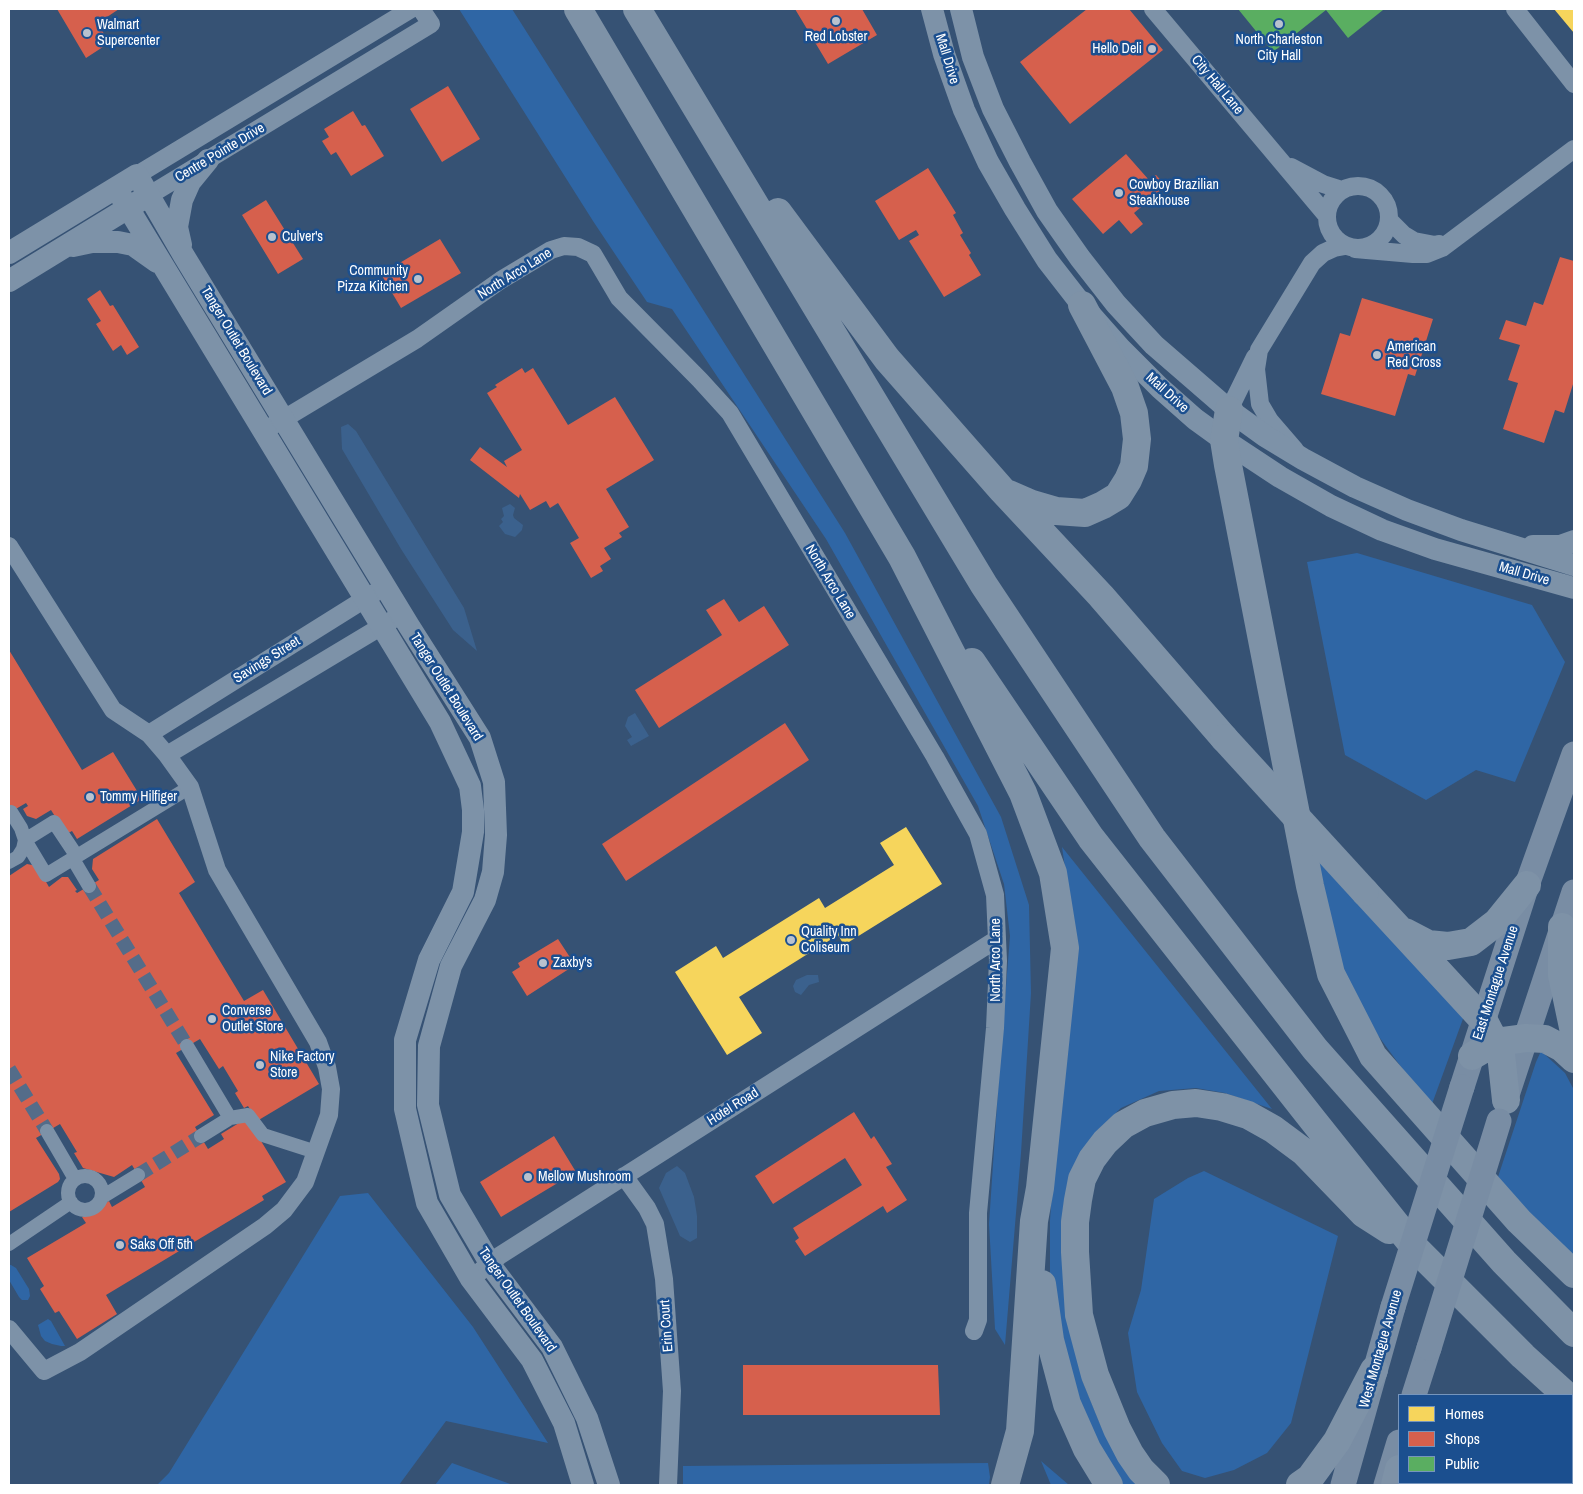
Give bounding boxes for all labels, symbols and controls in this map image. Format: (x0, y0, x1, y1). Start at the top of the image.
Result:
marker: Red Lobster (830, 15, 842, 27)
place label: Walmart Supercenter (97, 17, 160, 49)
marker: North Charleston City Hall (1273, 18, 1285, 30)
marker: Walmart Supercenter (81, 27, 93, 39)
place label: Red Lobster (805, 29, 867, 45)
street label: Mall Drive (931, 32, 963, 86)
place label: North Charleston City Hall (1236, 32, 1322, 64)
place label: Hello Deli (1092, 41, 1142, 57)
marker: Hello Deli (1146, 43, 1158, 55)
street label: City Hall Lane (1187, 52, 1247, 118)
street label: Centre Pointe Drive (172, 120, 268, 186)
place label: Cowboy Brazilian Steakhouse (1129, 177, 1219, 210)
marker: Cowboy Brazilian Steakhouse (1113, 187, 1125, 199)
place label: Culver's (282, 229, 323, 245)
marker: Culver's (266, 231, 278, 243)
street label: North Arco Lane (475, 245, 555, 303)
place label: Community Pizza Kitchen (337, 263, 408, 296)
marker: Community Pizza Kitchen (412, 273, 424, 285)
street label: Tanger Outlet Boulevard (197, 284, 275, 398)
place label: American Red Cross (1387, 339, 1441, 372)
marker: American Red Cross (1371, 349, 1383, 361)
street label: Mall Drive (1142, 369, 1192, 417)
street label: North Arco Lane (801, 542, 859, 622)
street label: Mall Drive (1497, 559, 1551, 589)
street label: Tanger Outlet Boulevard (406, 630, 486, 744)
street label: Savings Street (231, 633, 303, 687)
place label: Tommy Hilfiger (100, 789, 177, 805)
marker: Tommy Hilfiger (84, 791, 96, 803)
street label: North Arco Lane (988, 918, 1004, 1002)
place label: Quality Inn Coliseum (801, 924, 857, 956)
street label: East Montague Avenue (1470, 924, 1522, 1042)
marker: Quality Inn Coliseum (785, 934, 797, 946)
place label: Zaxby's (553, 955, 592, 971)
marker: Zaxby's (537, 957, 549, 969)
place label: Converse Outlet Store (222, 1003, 283, 1036)
marker: Converse Outlet Store (206, 1013, 218, 1025)
place label: Nike Factory Store (270, 1049, 335, 1082)
marker: Nike Factory Store (254, 1059, 266, 1071)
street label: Hotel Road (704, 1085, 762, 1129)
place label: Mellow Mushroom (538, 1169, 631, 1185)
marker: Mellow Mushroom (522, 1171, 534, 1183)
place label: Saks Off 5th (130, 1237, 193, 1253)
marker: Saks Off 5th (114, 1239, 126, 1251)
street label: Tanger Outlet Boulevard (475, 1244, 559, 1356)
street label: West Montague Avenue (1356, 1288, 1406, 1410)
street label: Erin Court (657, 1299, 677, 1353)
legend (1398, 1394, 1573, 1484)
text: Homes (1445, 1403, 1484, 1424)
text: Shops (1445, 1428, 1480, 1449)
text: Public (1445, 1453, 1479, 1474)

